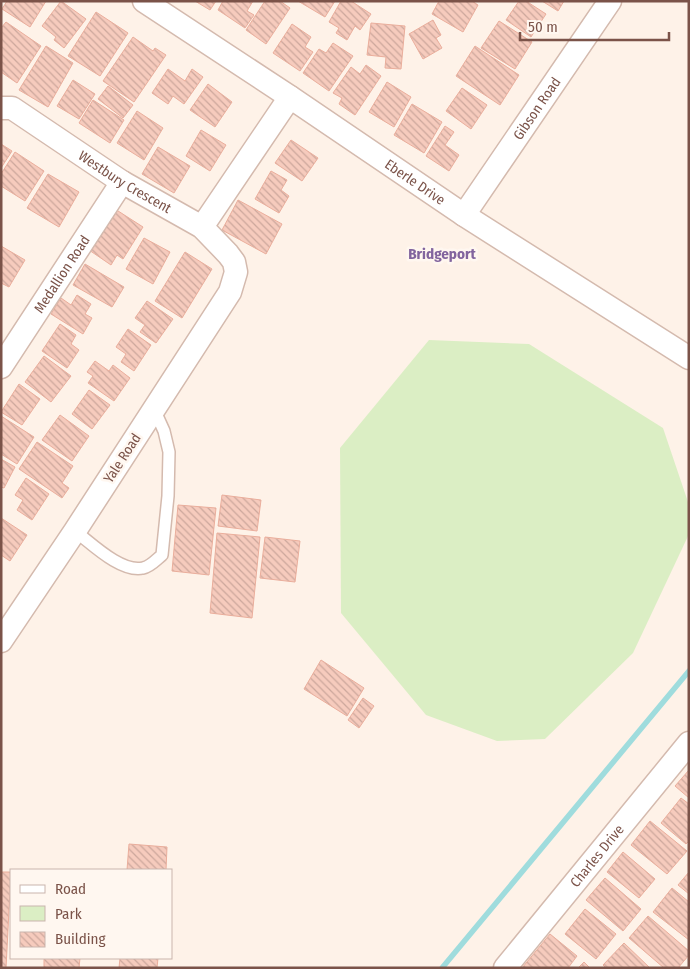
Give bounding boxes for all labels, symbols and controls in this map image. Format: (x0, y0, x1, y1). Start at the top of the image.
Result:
scale bar (520, 10, 669, 42)
text: 50 m (528, 18, 558, 36)
street label: Gibson Road (510, 74, 564, 143)
street label: Westbury Crescent (75, 147, 175, 217)
street label: Eberle Drive (381, 156, 448, 209)
street label: Medallion Road (31, 232, 94, 316)
district label: Bridgeport (408, 245, 477, 263)
street label: Yale Road (100, 430, 145, 486)
street label: Charles Drive (567, 821, 628, 891)
legend (10, 869, 172, 959)
text: Road (55, 880, 86, 898)
text: Park (55, 905, 82, 923)
text: Building (55, 930, 106, 948)

